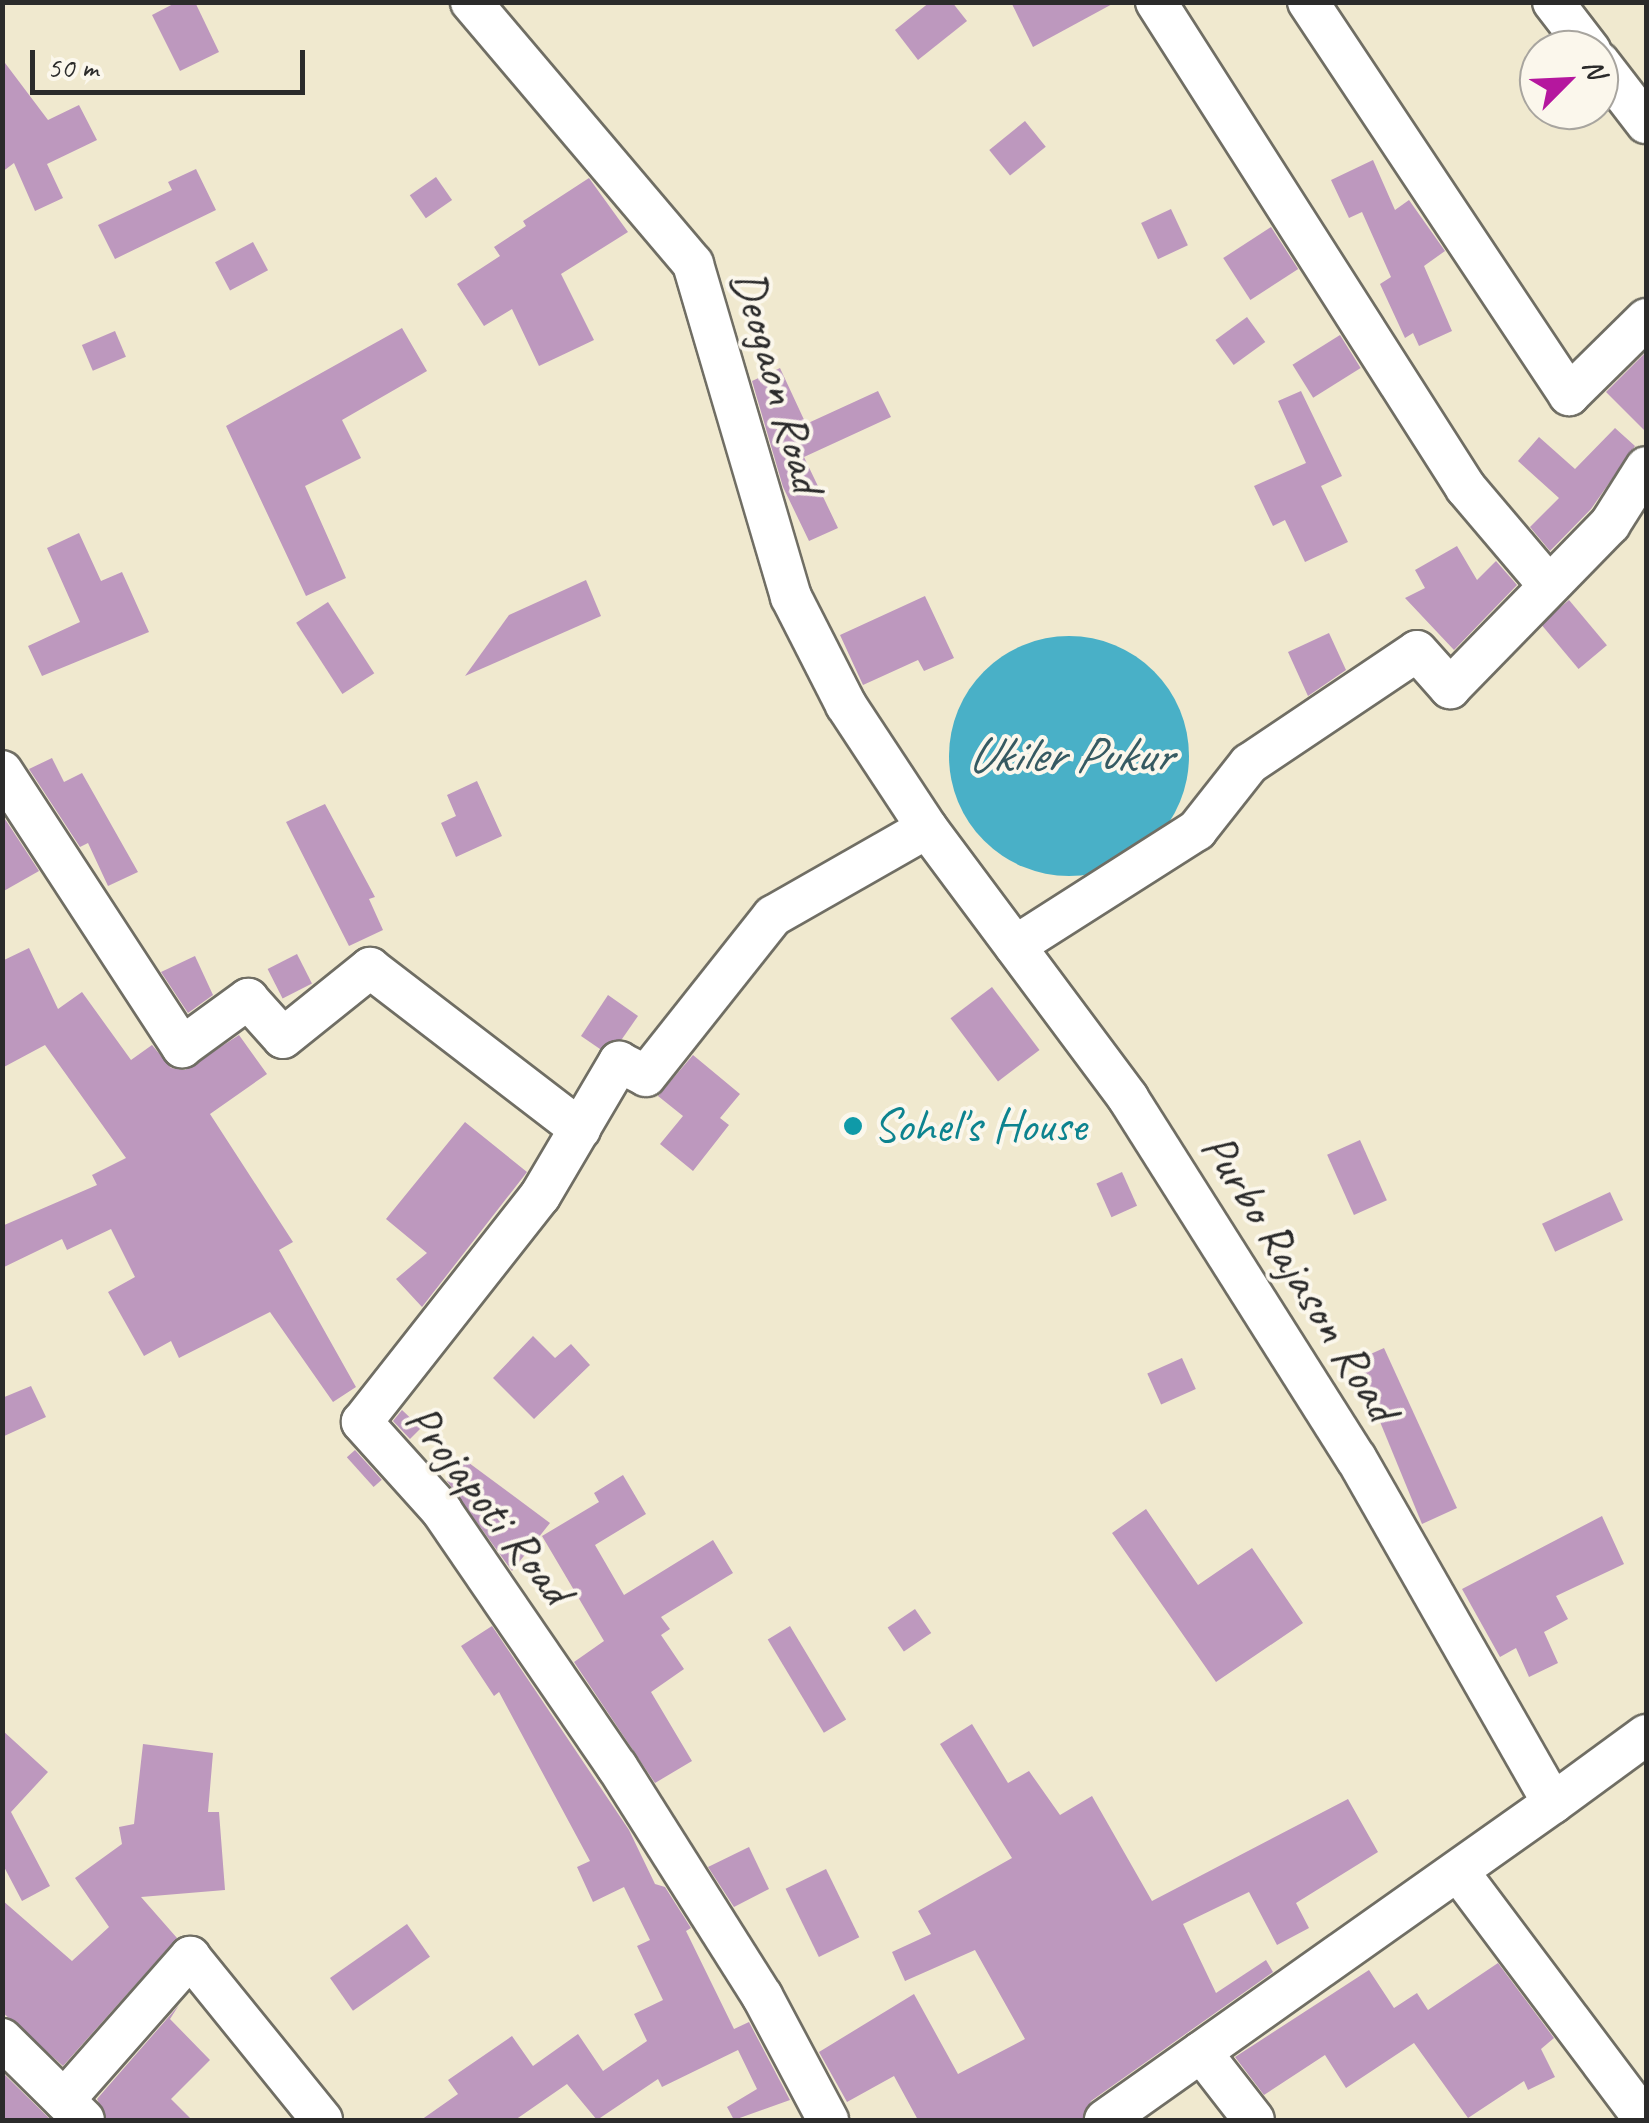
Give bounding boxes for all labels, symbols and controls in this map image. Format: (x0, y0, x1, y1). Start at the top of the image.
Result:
scale bar (35, 30, 310, 92)
north arrow (1519, 30, 1619, 130)
text: 50 m (47, 48, 98, 86)
text: N (1576, 53, 1615, 83)
street label: Deogaon Road (719, 263, 837, 499)
water label: Ukiler Pukur (967, 725, 1171, 785)
place label: Sohel's House (873, 1097, 1086, 1155)
marker: Sohel's House (842, 1115, 864, 1137)
street label: Purbo Rajason Road (1189, 1123, 1411, 1431)
street label: Projapoti Road (393, 1393, 585, 1615)

